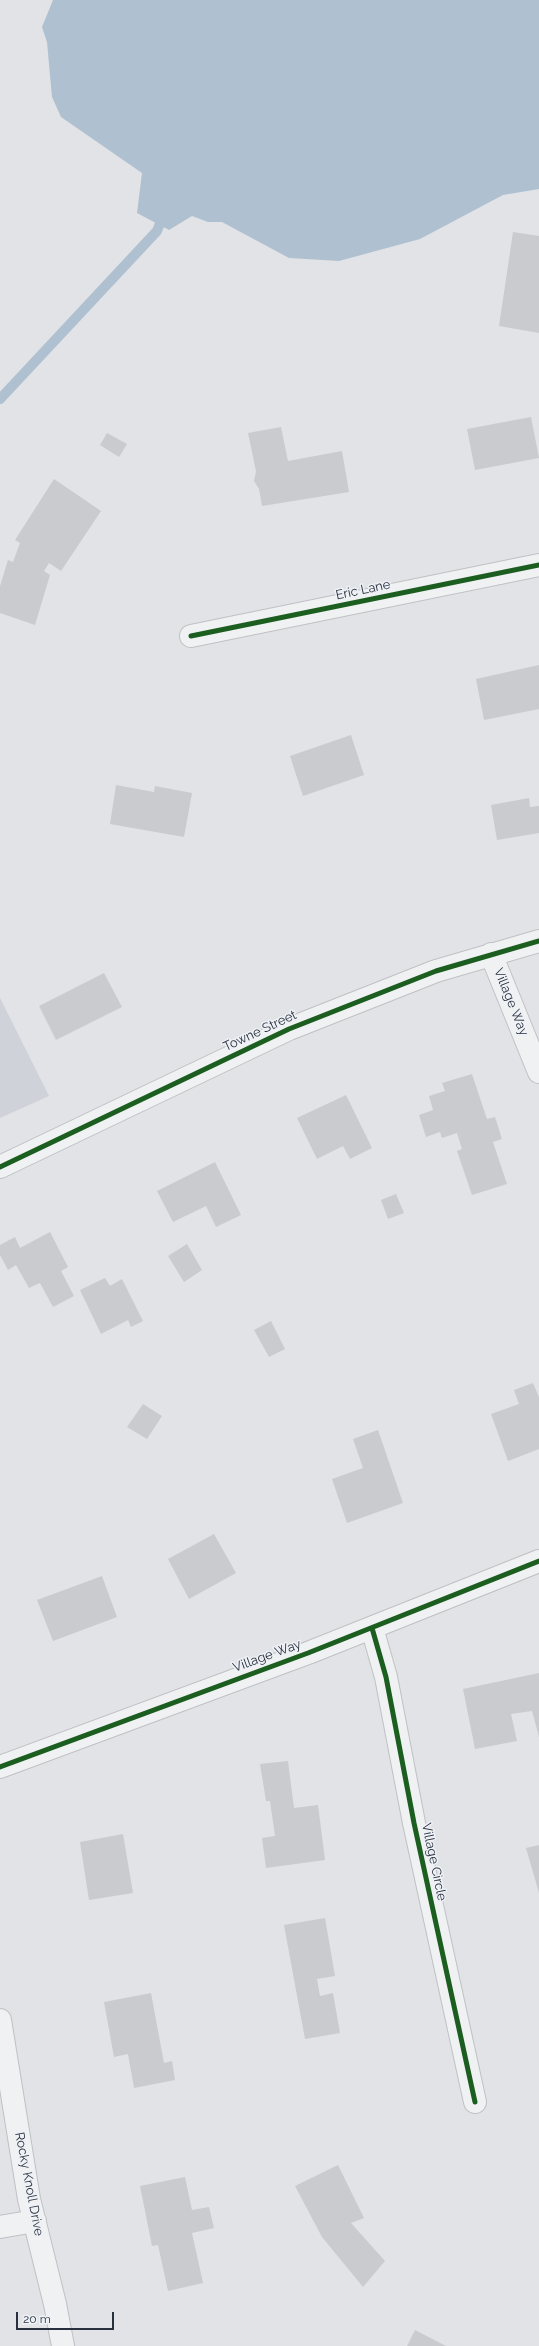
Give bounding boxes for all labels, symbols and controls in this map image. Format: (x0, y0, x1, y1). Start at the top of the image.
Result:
street label: Eric Lane (334, 577, 392, 603)
street label: Village Way (490, 966, 532, 1038)
street label: Towne Street (221, 1007, 299, 1055)
street label: Village Way (231, 1636, 303, 1676)
street label: Village Circle (418, 1822, 450, 1902)
street label: Rocky Knoll Drive (11, 2131, 47, 2237)
scale bar (18, 2304, 116, 2330)
text: 20 m (23, 2312, 51, 2326)

